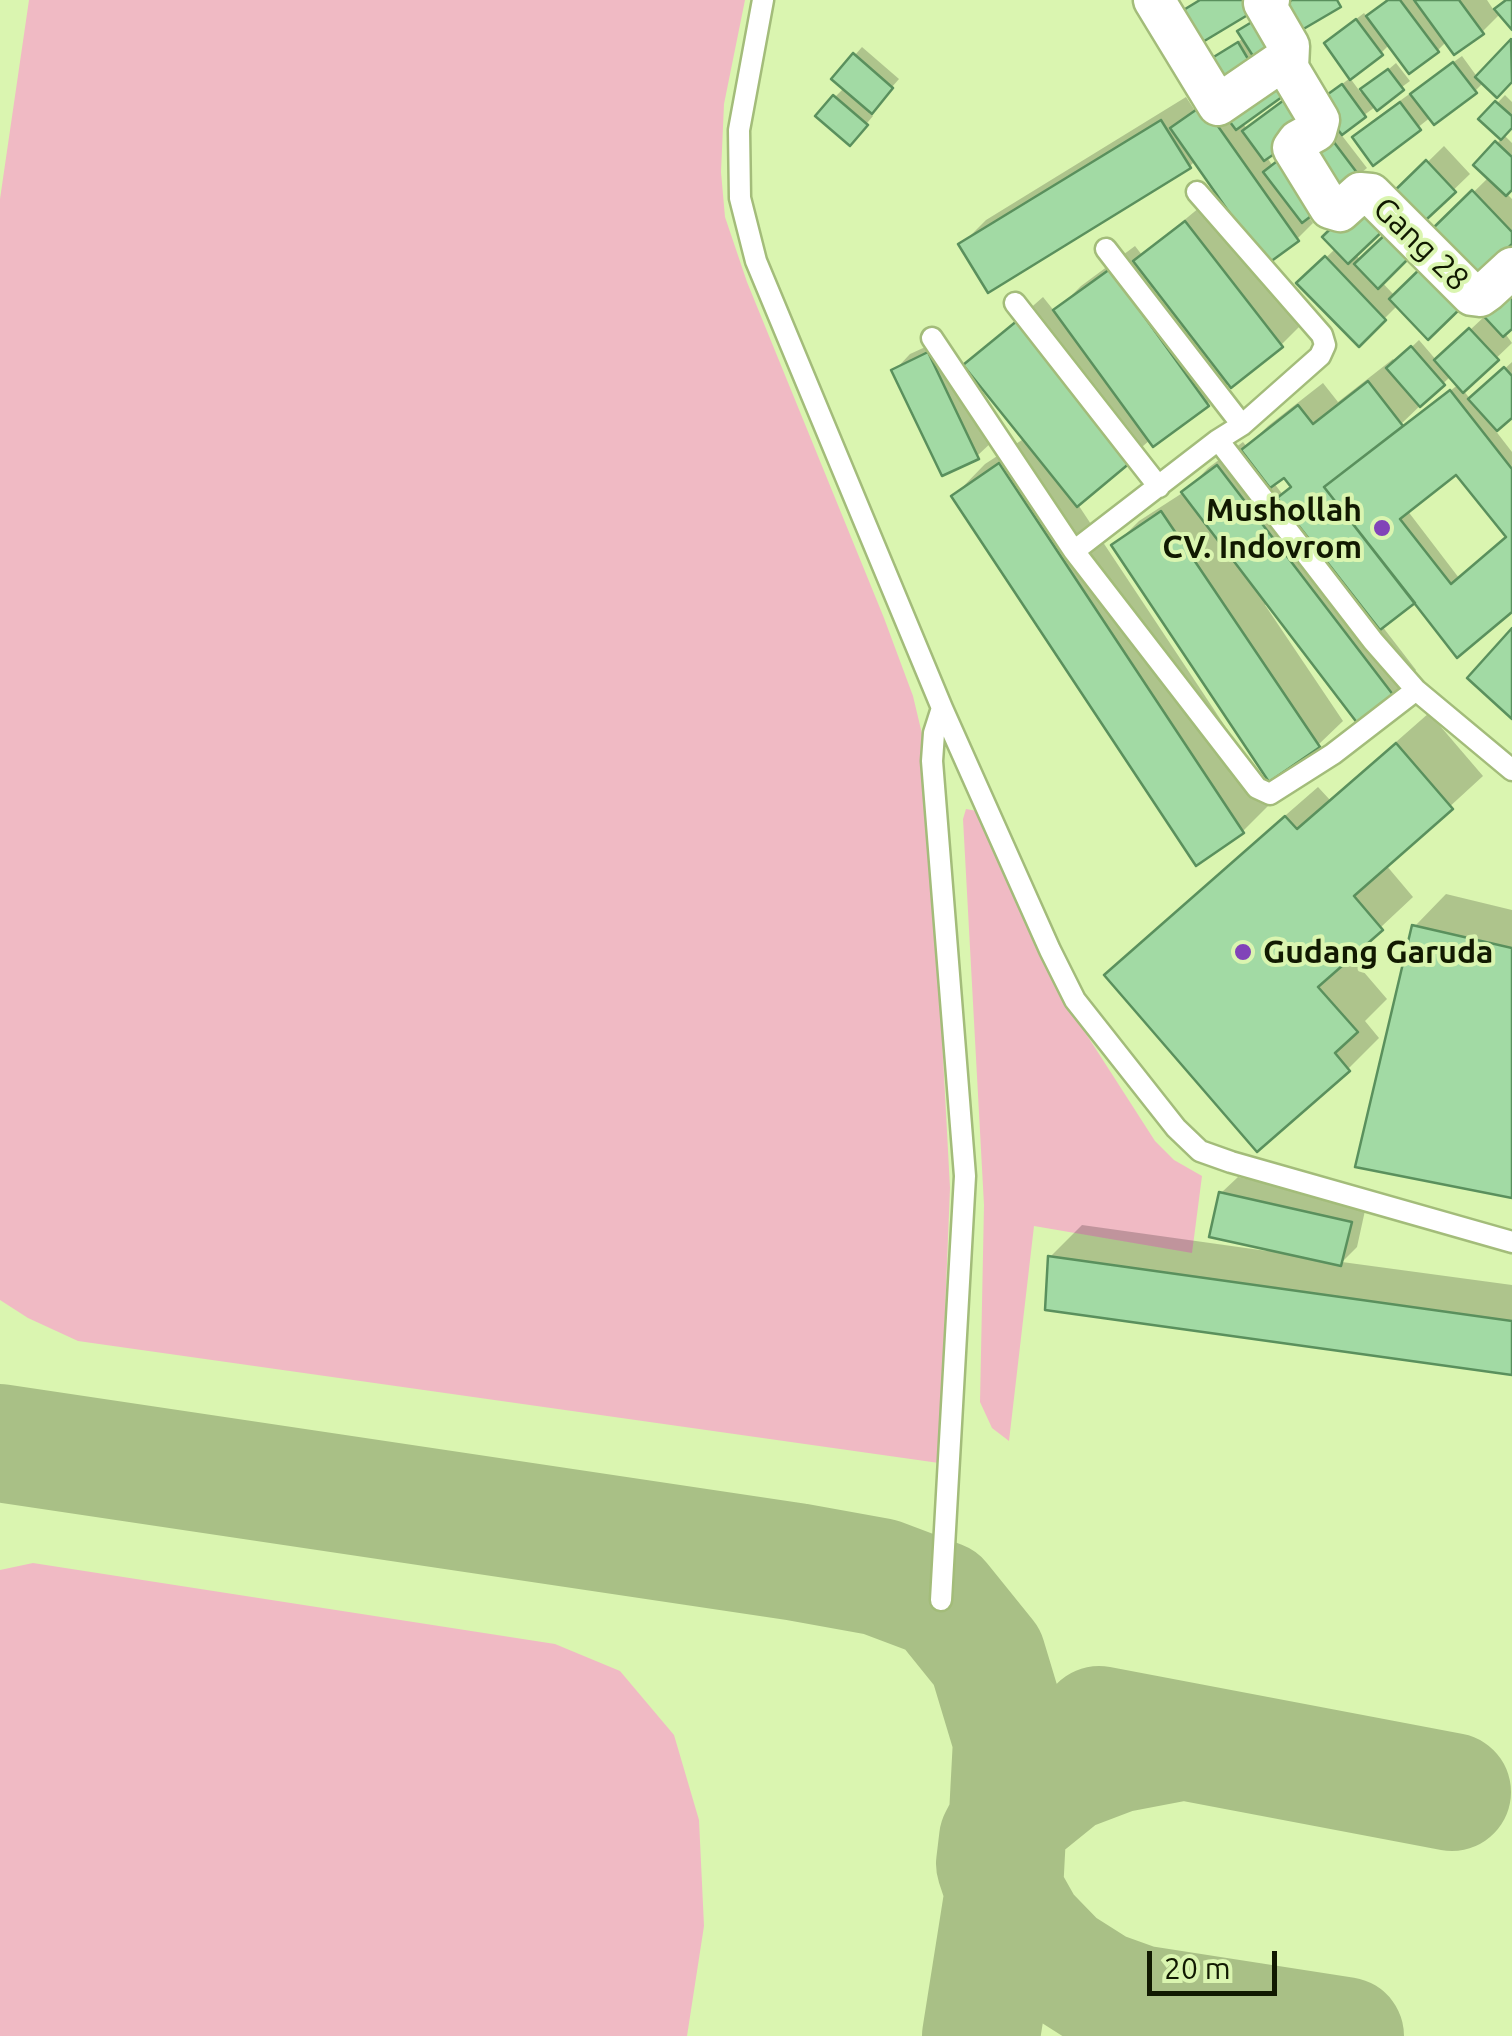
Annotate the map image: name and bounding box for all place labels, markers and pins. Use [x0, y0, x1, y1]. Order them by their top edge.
place label: Mushollah CV. Indovrom [1162, 491, 1362, 566]
marker: Mushollah CV. Indovrom [1371, 517, 1393, 539]
place label: Gudang Garuda [1263, 933, 1493, 971]
marker: Gudang Garuda [1232, 941, 1254, 963]

